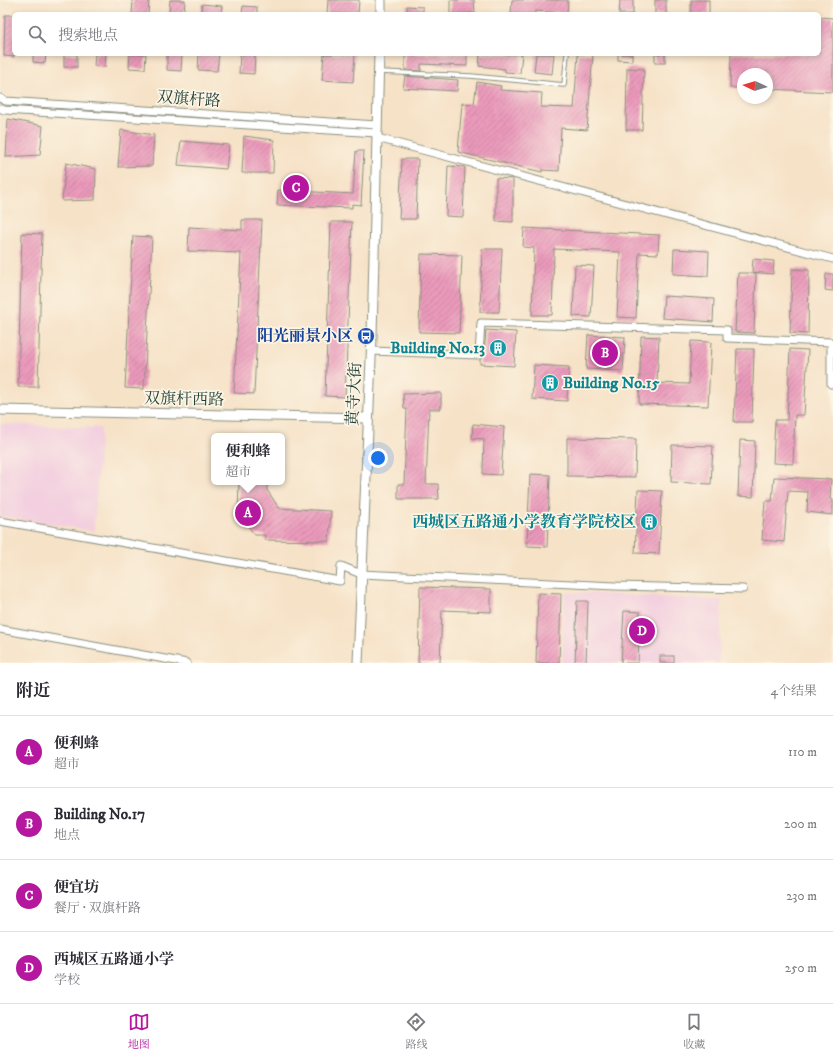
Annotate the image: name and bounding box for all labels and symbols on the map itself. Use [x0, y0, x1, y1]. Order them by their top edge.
north arrow [737, 68, 773, 104]
street label: 双旗杆路 [156, 87, 222, 111]
pin: C [283, 173, 309, 203]
place label: 阳光丽景小区 [257, 326, 353, 346]
bus stop icon: 阳光丽景小区 [356, 326, 376, 346]
place label: Building No.13 [390, 338, 485, 358]
building icon: Building No.13 [488, 338, 508, 358]
pin: B [592, 338, 618, 368]
street label: 黄寺大街 [342, 362, 366, 426]
building icon: Building No.15 [540, 373, 560, 393]
place label: Building No.15 [563, 373, 660, 393]
street label: 双旗杆西路 [144, 388, 224, 410]
your location [368, 448, 388, 468]
pin: A [235, 498, 261, 528]
place label: 西城区五路通小学教育学院校区 [412, 512, 636, 532]
building icon: 西城区五路通小学教育学院校区 [639, 512, 659, 532]
pin: D [629, 616, 655, 646]

